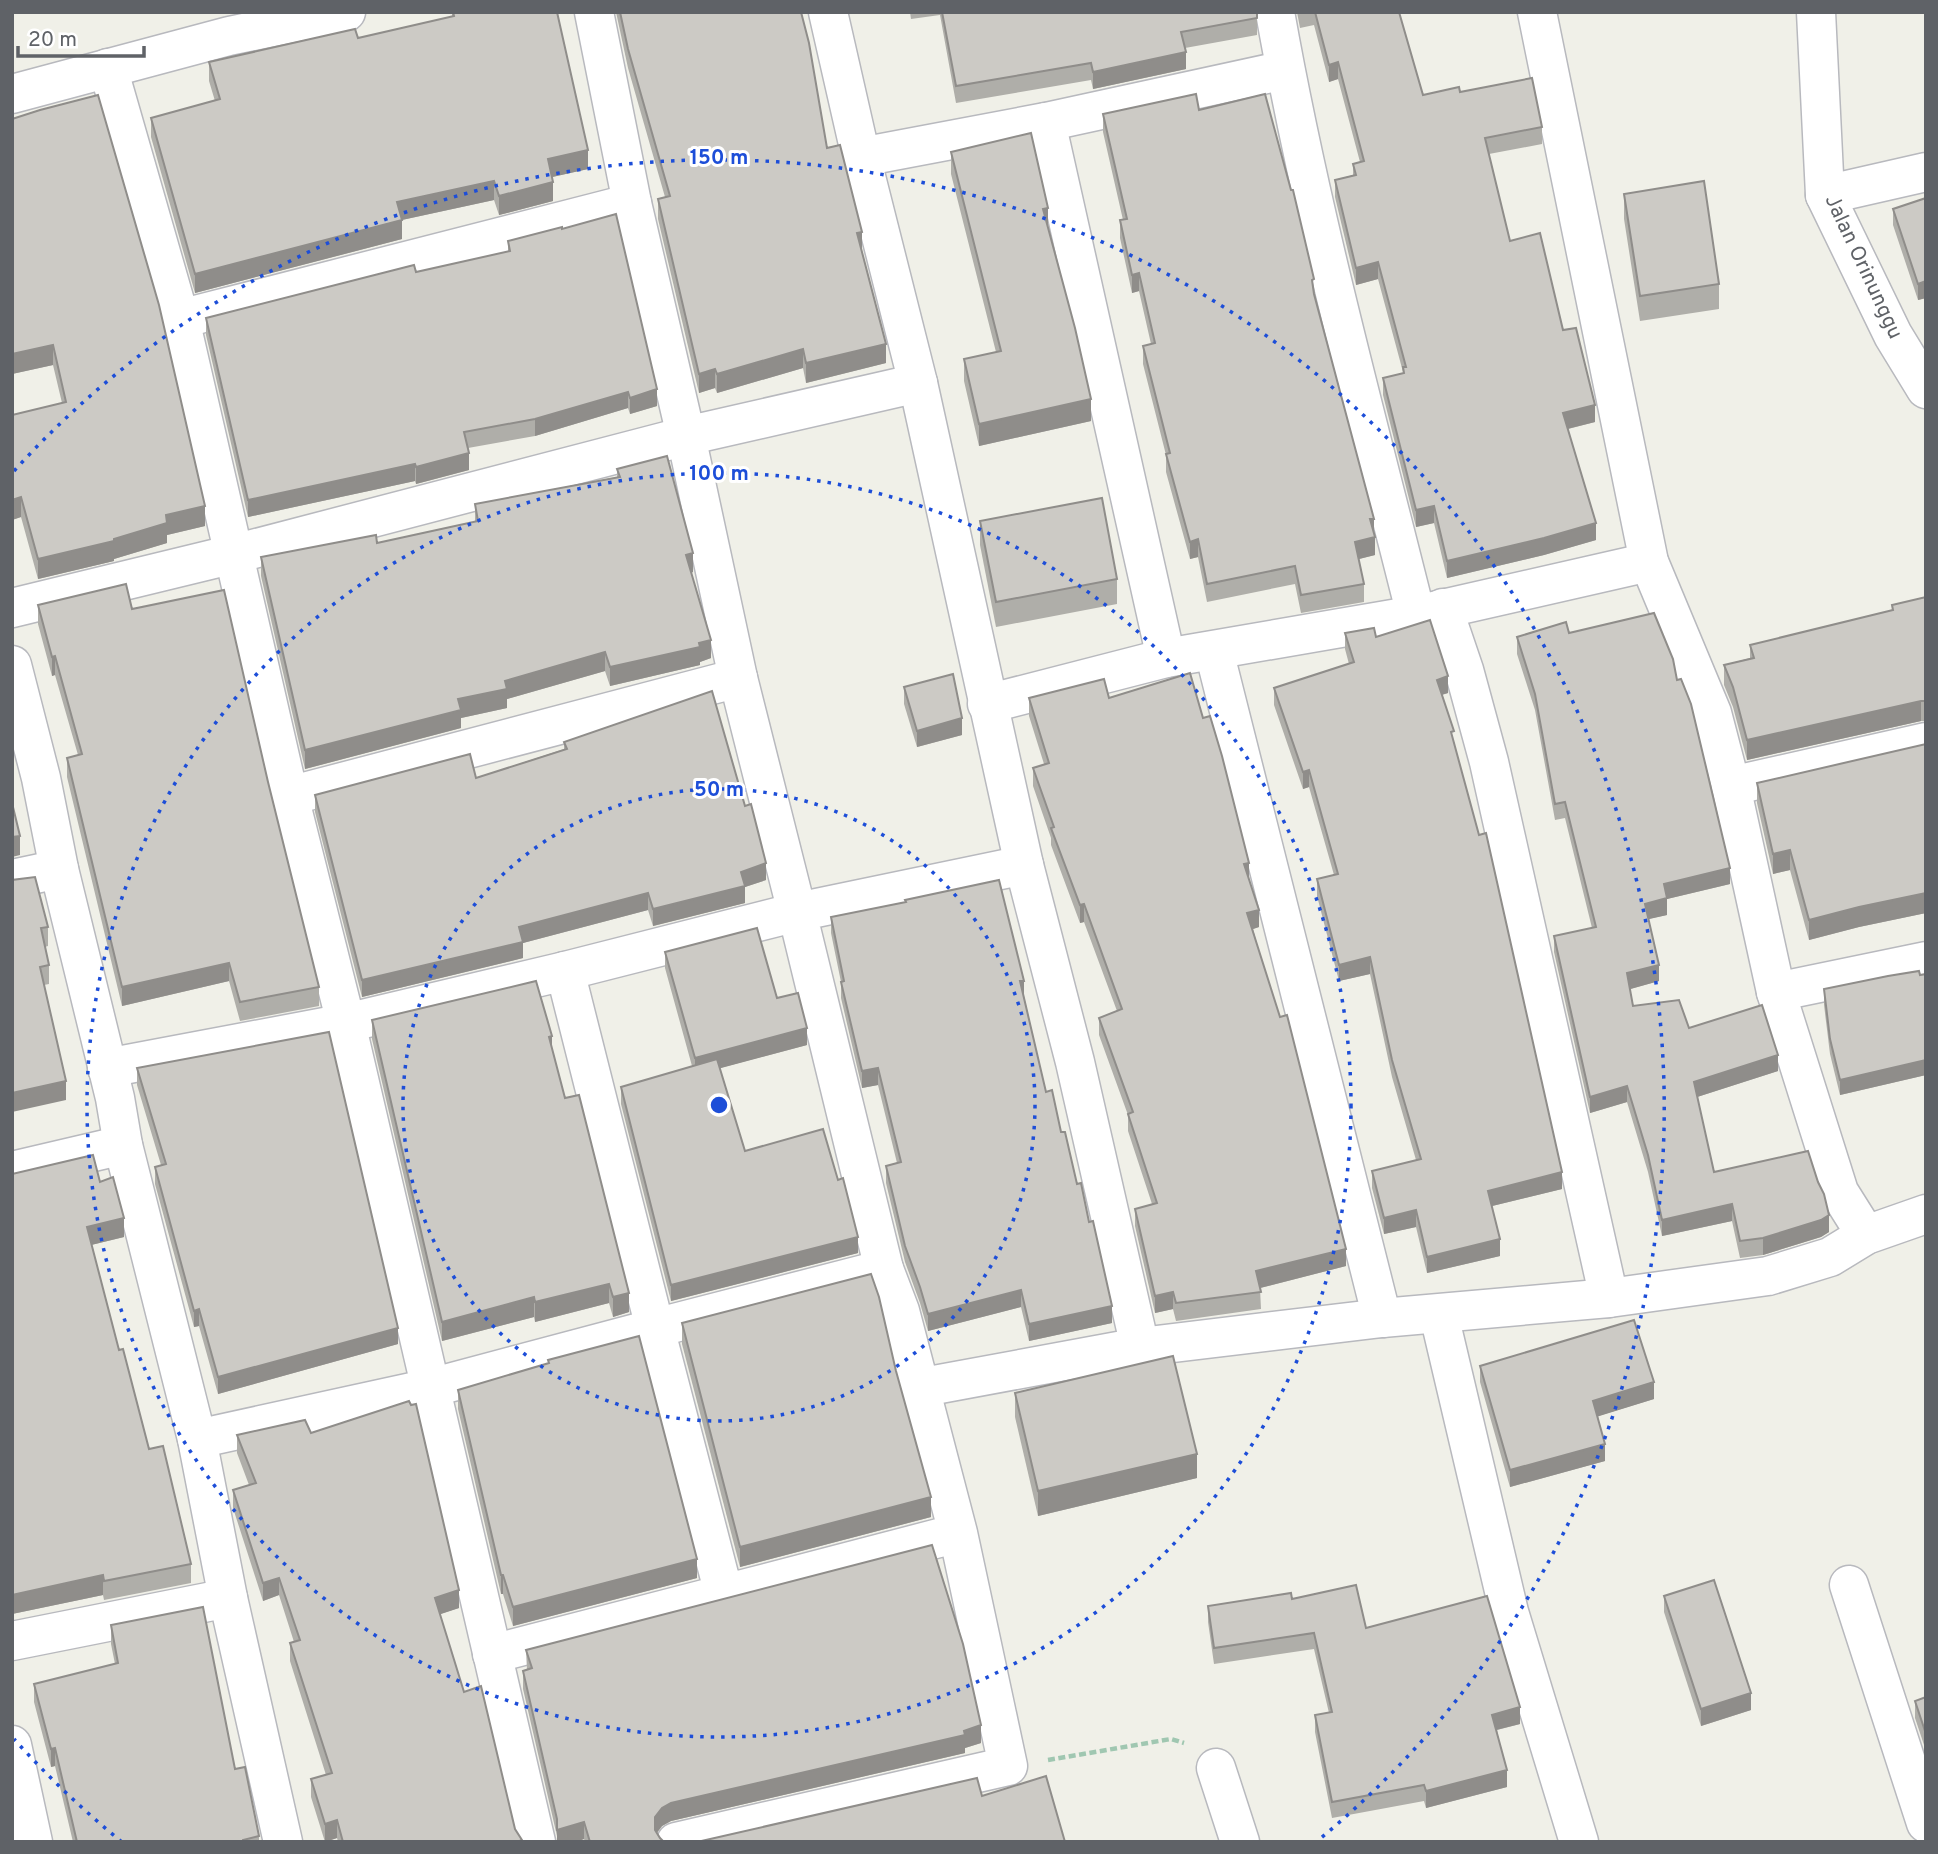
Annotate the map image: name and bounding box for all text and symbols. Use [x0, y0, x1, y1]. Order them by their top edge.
scale bar [18, 14, 144, 58]
text: 20 m [28, 27, 77, 54]
text: 150 m [690, 145, 748, 172]
street label: Jalan Orinunggu [1818, 191, 1908, 343]
text: 100 m [689, 461, 749, 488]
text: 50 m [694, 777, 744, 804]
centre of rings [707, 1093, 731, 1117]

